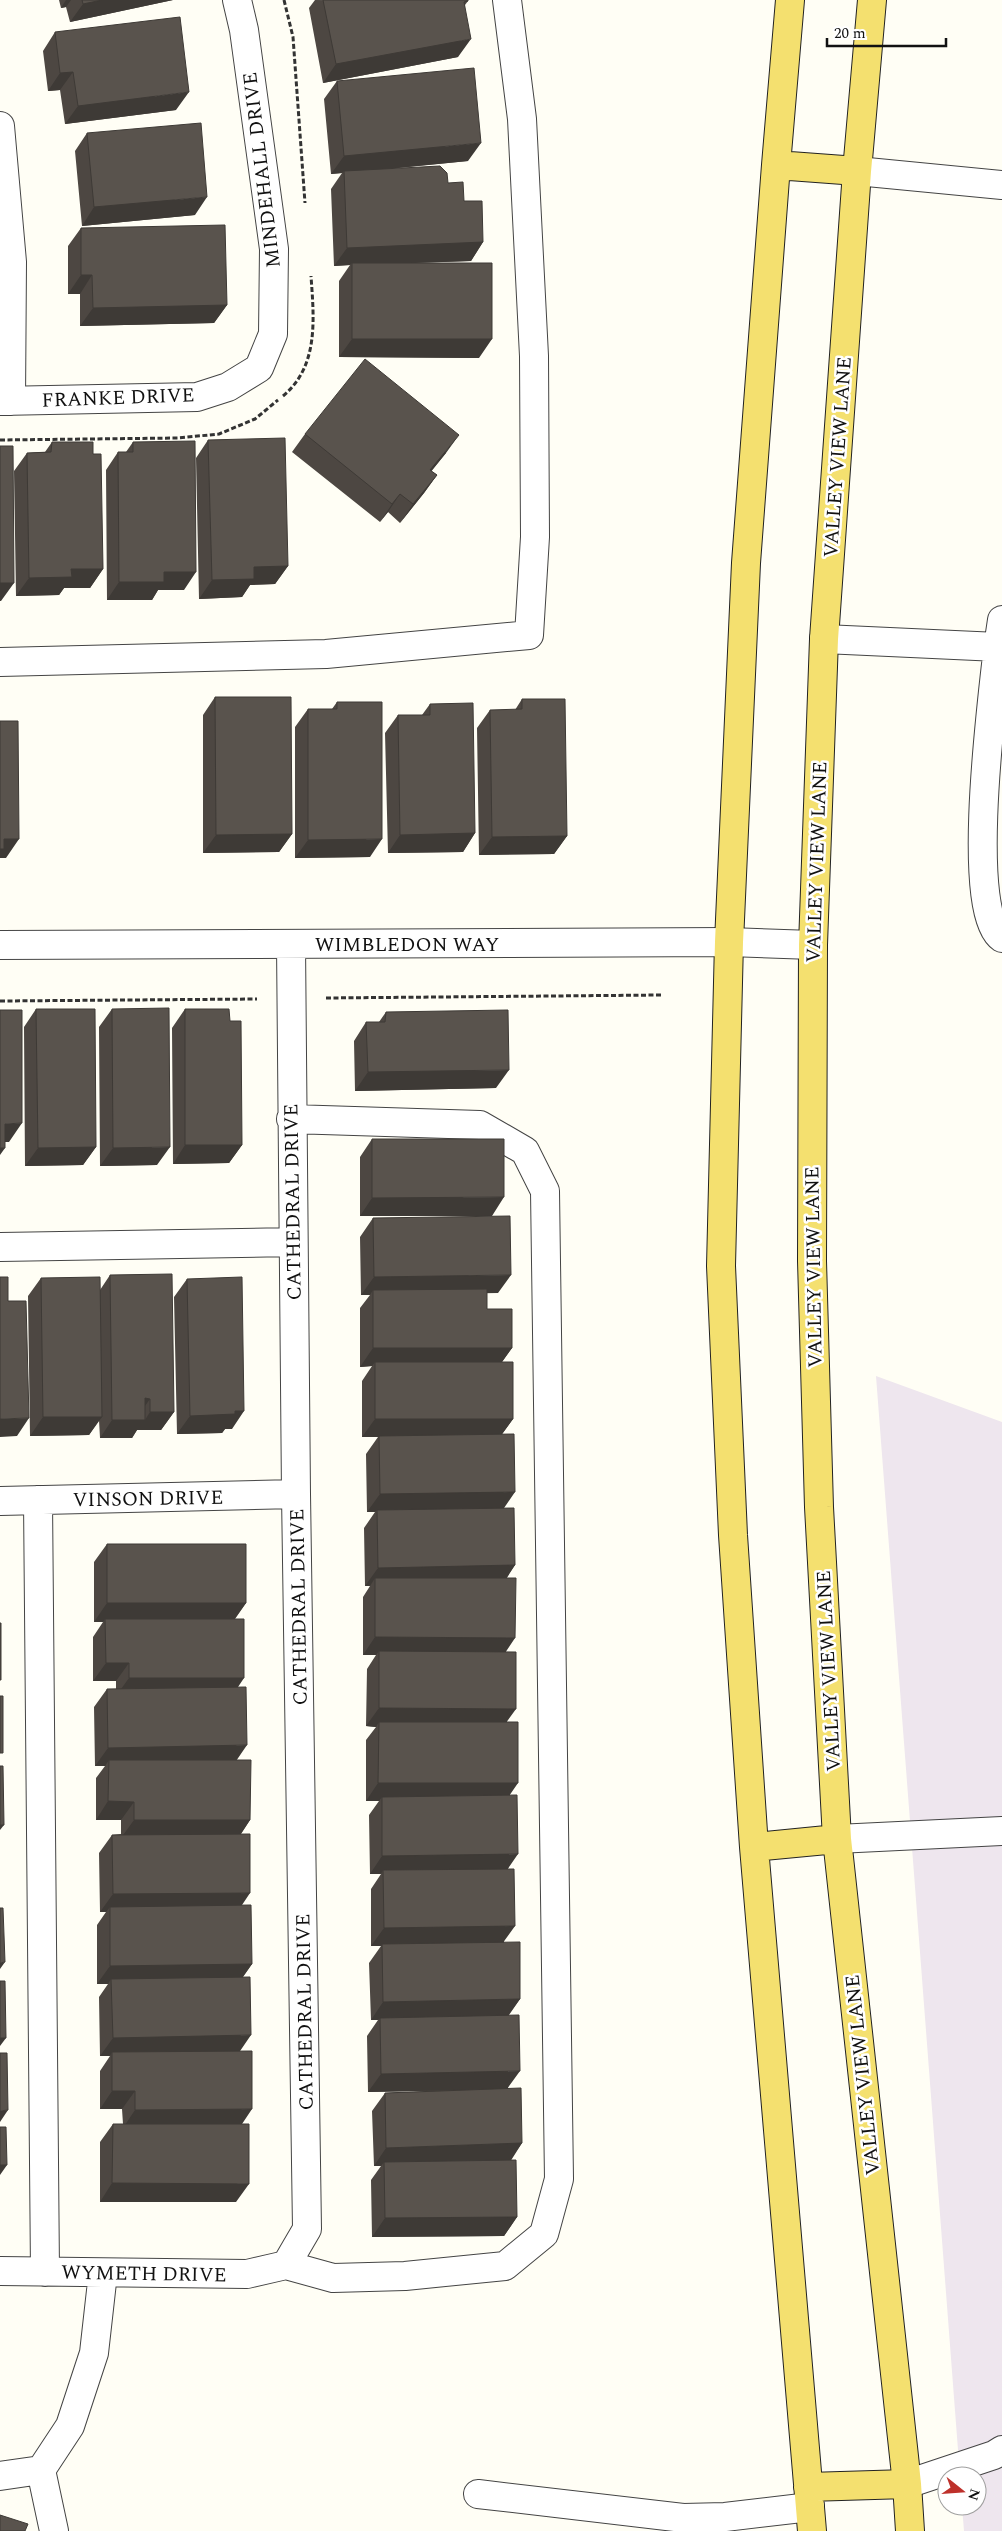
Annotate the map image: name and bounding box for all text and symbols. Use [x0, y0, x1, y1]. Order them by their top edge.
scale bar [827, 15, 946, 47]
text: 20 m [834, 22, 866, 45]
street label: MINDEHALL DRIVE [235, 70, 289, 269]
street label: VALLEY VIEW LANE [816, 355, 860, 559]
street label: FRANKE DRIVE [41, 380, 195, 416]
street label: VALLEY VIEW LANE [798, 761, 836, 963]
street label: WIMBLEDON WAY [315, 930, 499, 960]
street label: CATHEDRAL DRIVE [276, 1103, 310, 1301]
street label: VALLEY VIEW LANE [797, 1166, 831, 1368]
street label: VINSON DRIVE [72, 1483, 224, 1515]
street label: CATHEDRAL DRIVE [282, 1508, 316, 1706]
street label: VALLEY VIEW LANE [809, 1569, 849, 1772]
street label: CATHEDRAL DRIVE [288, 1913, 322, 2111]
street label: VALLEY VIEW LANE [838, 1973, 888, 2177]
street label: WYMETH DRIVE [61, 2258, 227, 2290]
north arrow [937, 2466, 987, 2516]
text: N [962, 2486, 986, 2503]

